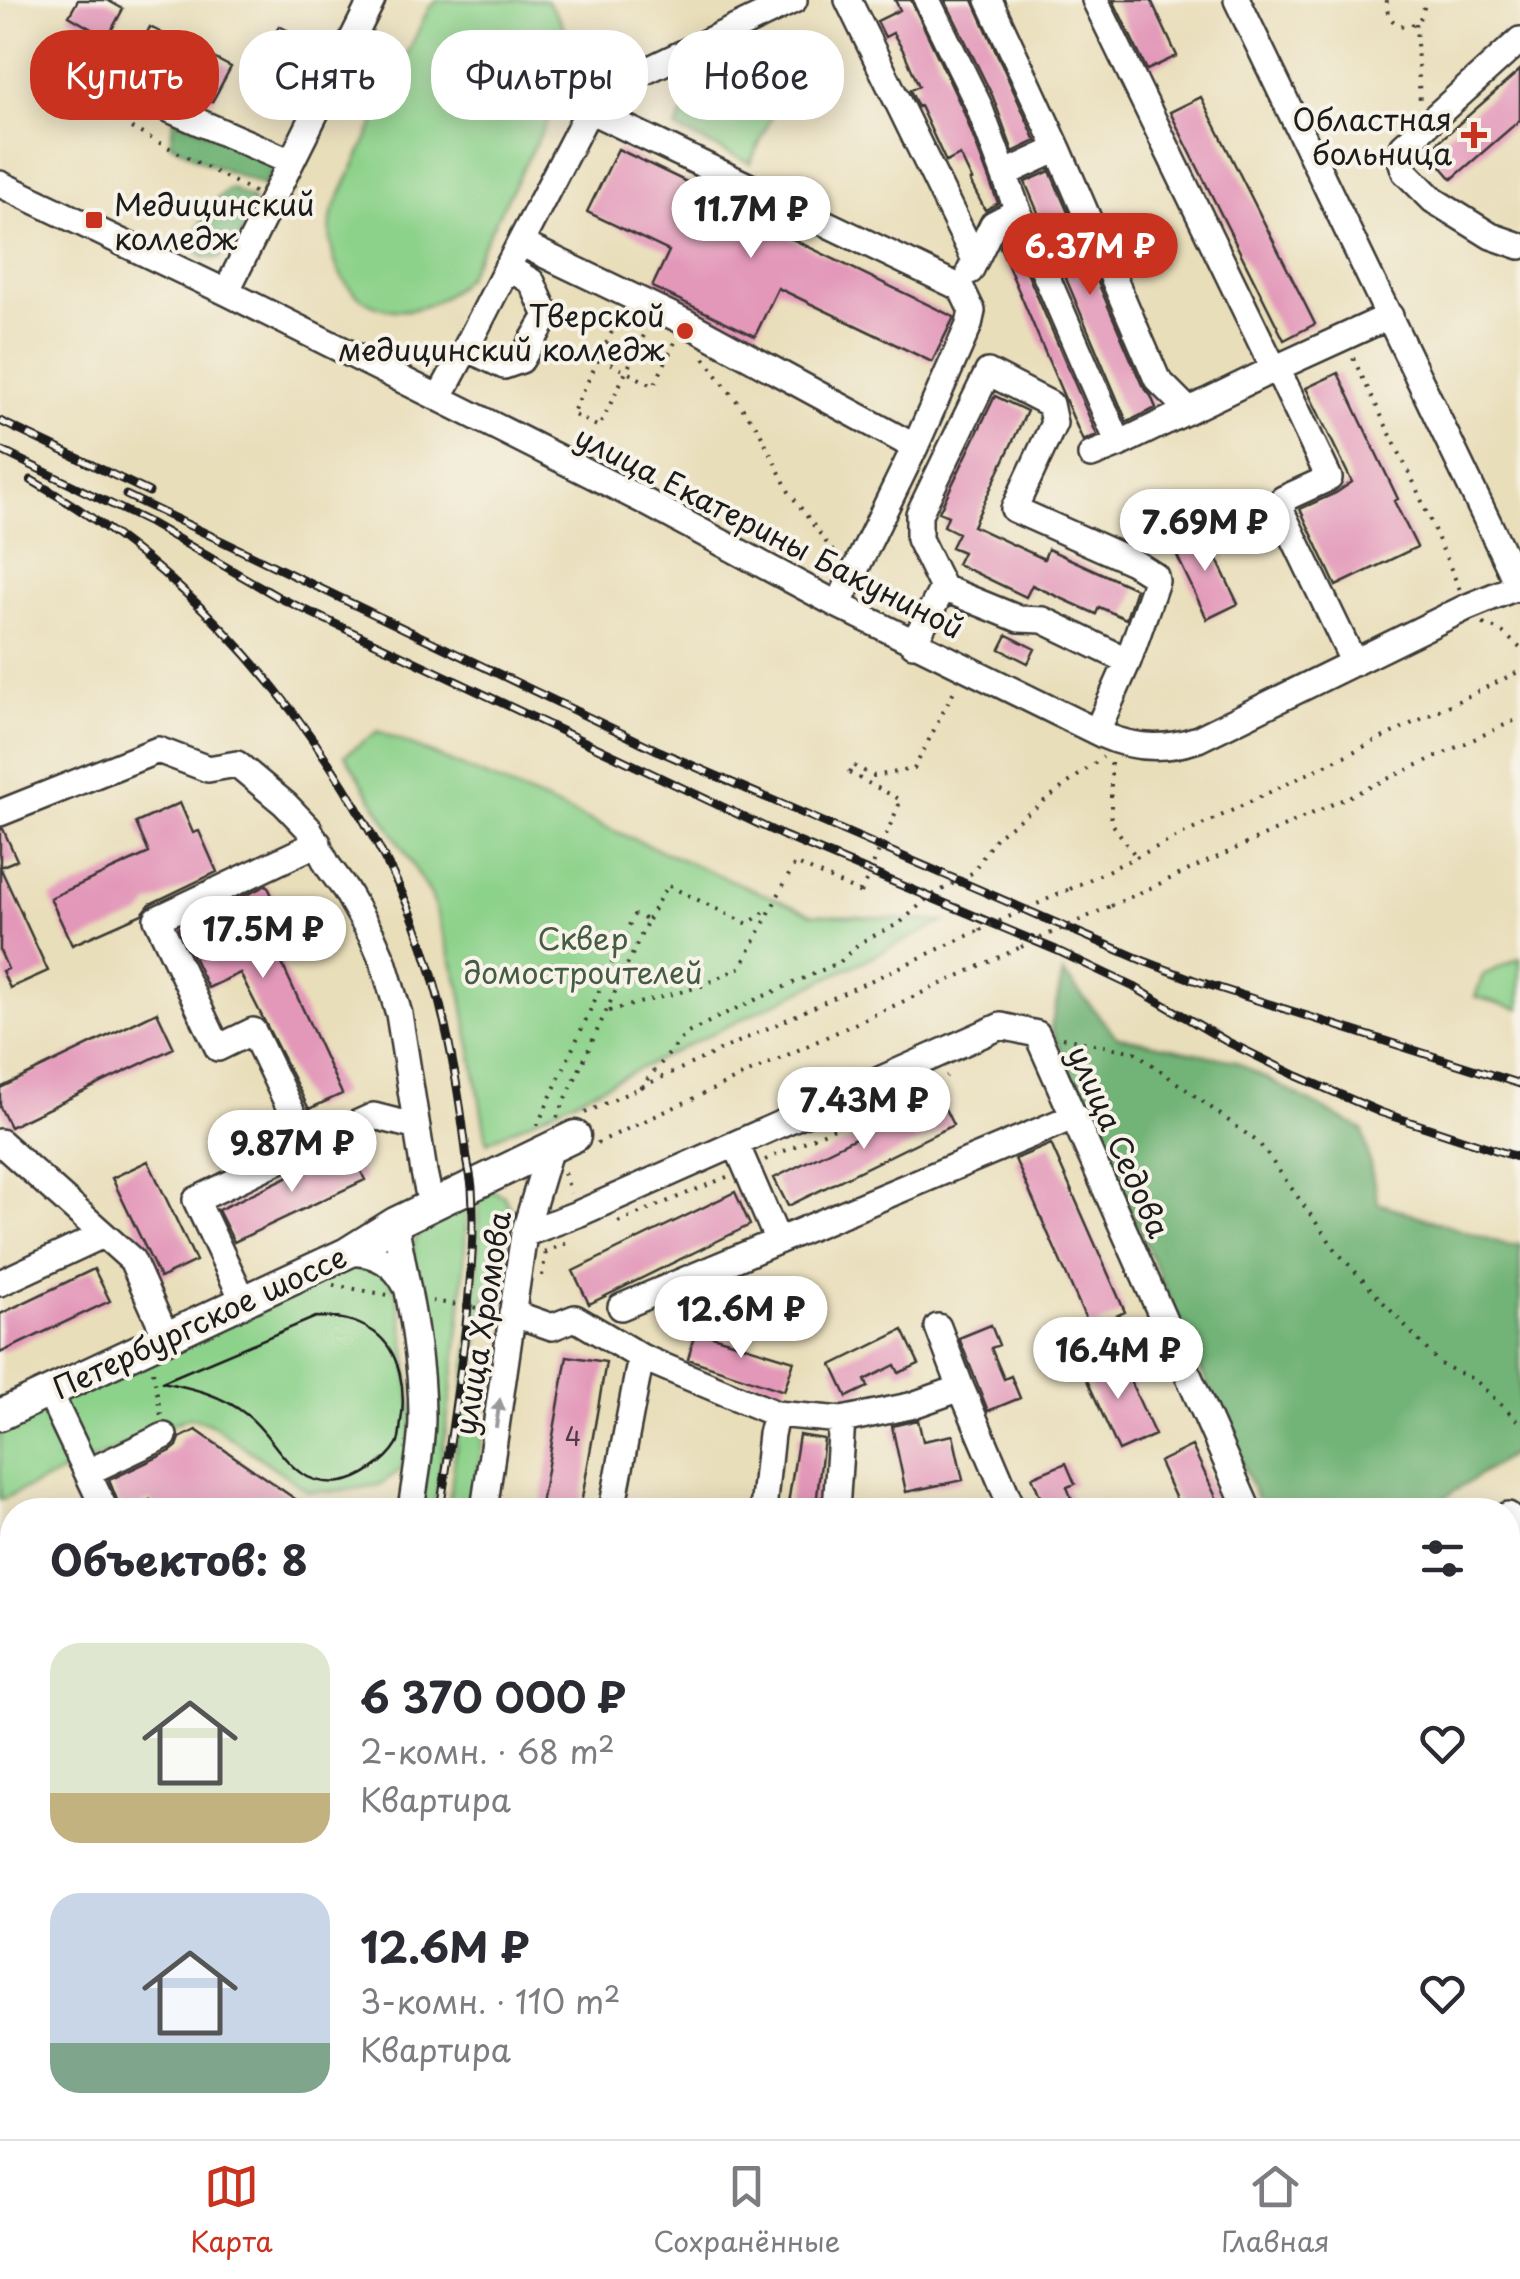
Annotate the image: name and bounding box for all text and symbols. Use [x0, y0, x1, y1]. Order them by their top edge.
chip: Купить [30, 30, 219, 120]
chip: Снять [239, 30, 411, 120]
chip: Фильтры [431, 30, 648, 120]
chip: Новое [668, 30, 844, 120]
place label: Областная больница [1292, 96, 1452, 175]
marker: Областная больница [1461, 122, 1487, 148]
pin: 11.7M ₽ [659, 176, 843, 261]
place label: Медицинский колледж [114, 181, 314, 260]
text: 11.7M ₽ [694, 184, 808, 232]
marker: Медицинский колледж [83, 209, 105, 231]
pin: 6.37M ₽ [998, 213, 1182, 298]
text: 6.37M ₽ [1025, 221, 1155, 269]
place label: Тверской медицинский колледж [338, 292, 665, 371]
marker: Тверской медицинский колледж [674, 320, 696, 342]
street label: улица Екатерины Бакуниной [568, 413, 972, 649]
pin: 7.69M ₽ [1113, 489, 1297, 574]
text: 7.69M ₽ [1142, 497, 1268, 545]
pin: 17.5M ₽ [171, 896, 355, 981]
text: 17.5M ₽ [202, 904, 324, 952]
park label: Сквер домостроителей [463, 915, 703, 994]
street label: улица Седова [1058, 1038, 1183, 1245]
pin: 7.43M ₽ [772, 1067, 956, 1152]
text: 7.43M ₽ [799, 1075, 929, 1123]
pin: 9.87M ₽ [200, 1110, 384, 1195]
text: 9.87M ₽ [230, 1118, 354, 1166]
street label: улица Хромова [441, 1207, 521, 1438]
street label: Петербургское шоссе [44, 1233, 354, 1409]
pin: 12.6M ₽ [649, 1276, 833, 1361]
text: 12.6M ₽ [676, 1284, 806, 1332]
pin: 16.4M ₽ [1026, 1317, 1210, 1402]
text: 16.4M ₽ [1055, 1325, 1181, 1373]
one-way arrow [490, 1397, 506, 1429]
house number: 4 [565, 1417, 581, 1455]
text: Объектов: 8 [50, 1527, 308, 1590]
icon: filters [1415, 1531, 1470, 1586]
text: 6 370 000 ₽ [360, 1664, 626, 1727]
icon: home [130, 1683, 250, 1803]
icon: heart [1415, 1716, 1470, 1771]
text: 2-комн. · 68 m² [360, 1727, 615, 1775]
text: Квартира [360, 1775, 511, 1823]
text: 12.6M ₽ [360, 1914, 529, 1977]
icon: home [130, 1933, 250, 2053]
icon: heart [1415, 1966, 1470, 2021]
text: 3-комн. · 110 m² [360, 1977, 620, 2025]
text: Квартира [360, 2025, 511, 2073]
tab: Карта [190, 2159, 273, 2262]
tab: Сохранённые [653, 2159, 840, 2262]
tab: Главная [1221, 2159, 1330, 2262]

